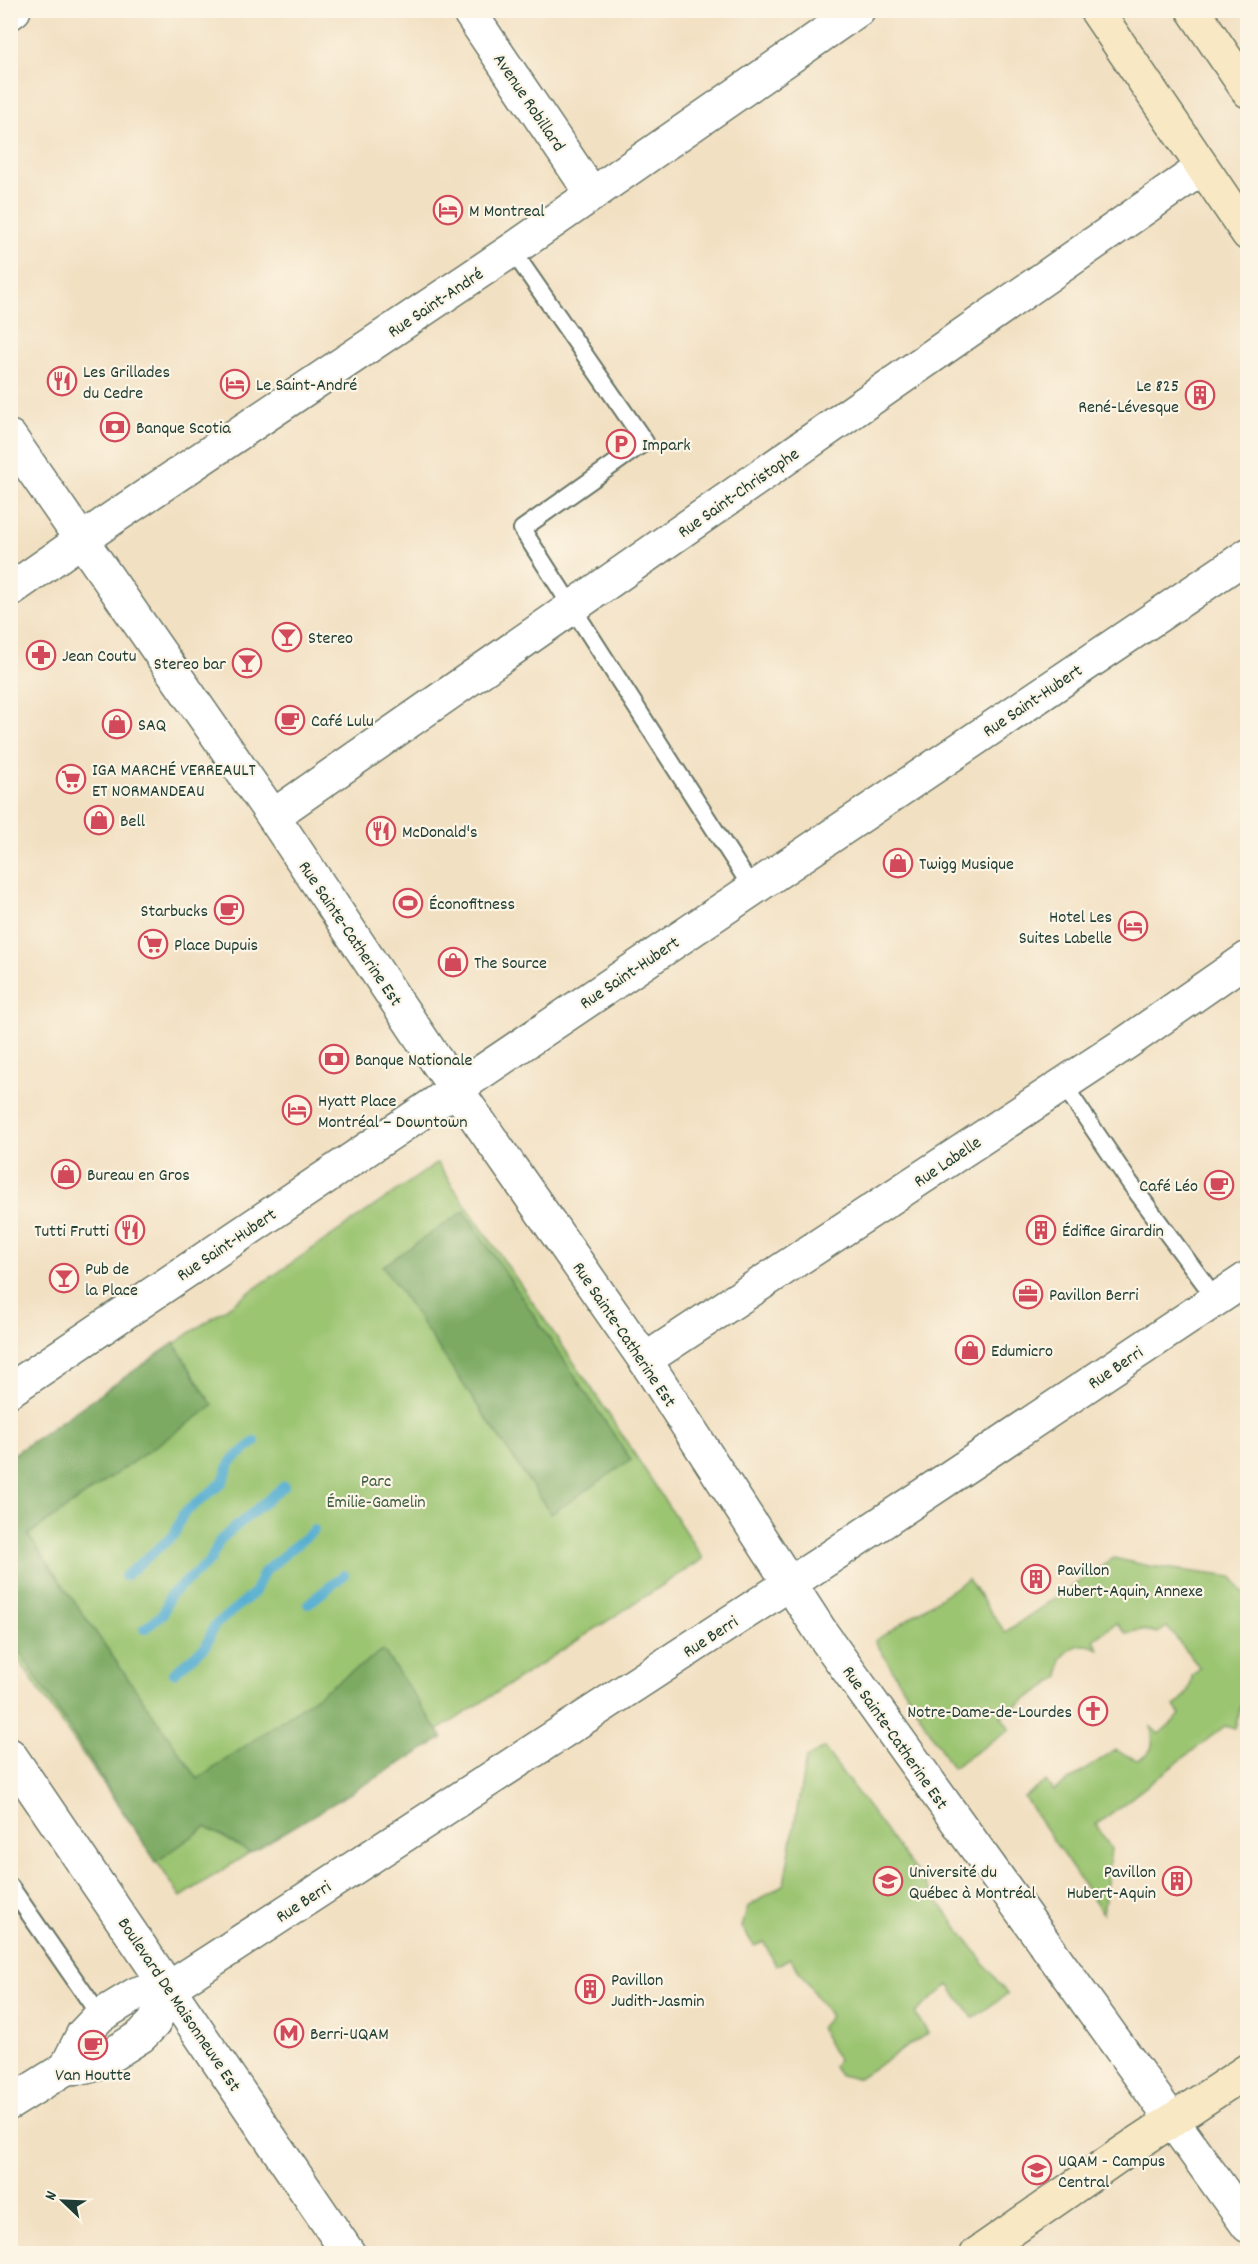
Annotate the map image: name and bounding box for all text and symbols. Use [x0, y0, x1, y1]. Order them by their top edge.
street label: Avenue Robillard [486, 49, 570, 157]
hotel icon: M Montreal [432, 194, 464, 226]
place label: M Montreal [469, 200, 545, 225]
street label: Rue Saint-André [384, 263, 489, 345]
place label: Les Grillades du Cedre [83, 361, 170, 407]
restaurant icon: Les Grillades du Cedre [46, 365, 78, 397]
hotel icon: Le Saint-André [219, 368, 251, 400]
place label: Le Saint-André [256, 374, 357, 399]
place label: Le 825 René-Lévesque [1078, 375, 1179, 421]
building icon: Le 825 René-Lévesque [1184, 379, 1216, 411]
bank icon: Banque Scotia [99, 411, 131, 443]
place label: Banque Scotia [136, 417, 231, 442]
parking icon: Impark [605, 428, 637, 460]
place label: Impark [642, 434, 691, 459]
street label: Rue Saint-Christophe [674, 443, 805, 545]
bar icon: Stereo [271, 621, 303, 653]
place label: Stereo [308, 627, 353, 652]
pharmacy icon: Jean Coutu [25, 639, 57, 671]
place label: Jean Coutu [62, 645, 136, 670]
bar icon: Stereo bar [231, 647, 263, 679]
place label: Stereo bar [154, 653, 226, 678]
street label: Rue Saint-Hubert [979, 659, 1088, 745]
cafe icon: Café Lulu [274, 704, 306, 736]
shop icon: SAQ [101, 708, 133, 740]
place label: Café Lulu [311, 710, 374, 735]
place label: SAQ [138, 714, 166, 739]
place label: IGA MARCHÉ VERREAULT ET NORMANDEAU [92, 759, 256, 805]
supermarket icon: IGA MARCHÉ VERREAULT ET NORMANDEAU [55, 763, 87, 795]
shop icon: Bell [83, 804, 115, 836]
place label: Bell [120, 810, 146, 835]
restaurant icon: McDonald's [365, 815, 397, 847]
place label: McDonald's [402, 821, 478, 846]
shop icon: Twigg Musique [882, 847, 914, 879]
place label: Twigg Musique [919, 853, 1014, 878]
street label: Rue Sainte-Catherine Est [291, 857, 407, 1012]
sports icon: Éconofitness [392, 887, 424, 919]
place label: Éconofitness [429, 893, 515, 918]
cafe icon: Starbucks [213, 894, 245, 926]
place label: Starbucks [141, 900, 208, 925]
place label: Hotel Les Suites Labelle [1019, 906, 1112, 952]
hotel icon: Hotel Les Suites Labelle [1117, 910, 1149, 942]
supermarket icon: Place Dupuis [137, 928, 169, 960]
street label: Rue Saint-Hubert [576, 931, 685, 1017]
place label: Place Dupuis [174, 934, 258, 959]
shop icon: The Source [437, 946, 469, 978]
place label: The Source [474, 952, 547, 977]
bank icon: Banque Nationale [318, 1043, 350, 1075]
place label: Banque Nationale [355, 1049, 472, 1074]
place label: Hyatt Place Montréal – Downtown [318, 1090, 468, 1136]
hotel icon: Hyatt Place Montréal – Downtown [281, 1094, 313, 1126]
street label: Rue Labelle [910, 1131, 987, 1195]
shop icon: Bureau en Gros [50, 1158, 82, 1190]
place label: Bureau en Gros [87, 1164, 190, 1189]
cafe icon: Café Léo [1203, 1169, 1235, 1201]
place label: Café Léo [1139, 1175, 1198, 1200]
street label: Rue Saint-Hubert [173, 1203, 282, 1289]
restaurant icon: Tutti Frutti [114, 1214, 146, 1246]
building icon: Édifice Girardin [1025, 1214, 1057, 1246]
place label: Tutti Frutti [34, 1220, 109, 1245]
place label: Édifice Girardin [1062, 1220, 1164, 1245]
place label: Pub de la Place [85, 1258, 138, 1304]
street label: Rue Sainte-Catherine Est [565, 1258, 681, 1413]
bar icon: Pub de la Place [48, 1262, 80, 1294]
office icon: Pavillon Berri [1012, 1278, 1044, 1310]
place label: Pavillon Berri [1049, 1284, 1139, 1309]
shop icon: Edumicro [954, 1334, 986, 1366]
place label: Edumicro [991, 1340, 1053, 1365]
street label: Rue Berri [1084, 1341, 1149, 1397]
park label: Parc Émilie-Gamelin [326, 1470, 426, 1516]
place label: Pavillon Hubert-Aquin, Annexe [1057, 1559, 1203, 1605]
building icon: Pavillon Hubert-Aquin, Annexe [1020, 1563, 1052, 1595]
street label: Rue Berri [679, 1611, 744, 1665]
street label: Rue Sainte-Catherine Est [835, 1662, 953, 1816]
church icon: Notre-Dame-de-Lourdes [1077, 1695, 1109, 1727]
place label: Notre-Dame-de-Lourdes [907, 1701, 1072, 1726]
place label: Université du Québec à Montréal [909, 1861, 1037, 1907]
place label: Pavillon Hubert-Aquin [1067, 1861, 1156, 1907]
school or university icon: Université du Québec à Montréal [872, 1865, 904, 1897]
building icon: Pavillon Hubert-Aquin [1161, 1865, 1193, 1897]
street label: Rue Berri [272, 1876, 337, 1930]
street label: Boulevard De Maisonneuve Est [110, 1913, 246, 2098]
place label: Pavillon Judith-Jasmin [611, 1969, 705, 2015]
building icon: Pavillon Judith-Jasmin [574, 1973, 606, 2005]
metro station icon: Berri-UQAM [273, 2017, 305, 2049]
place label: Berri-UQAM [310, 2023, 389, 2048]
cafe icon: Van Houtte [77, 2029, 109, 2061]
place label: Van Houtte [55, 2064, 131, 2089]
place label: UQAM - Campus Central [1058, 2150, 1165, 2196]
school or university icon: UQAM - Campus Central [1021, 2154, 1053, 2186]
north arrow [33, 2171, 93, 2231]
text: N [39, 2188, 64, 2204]

